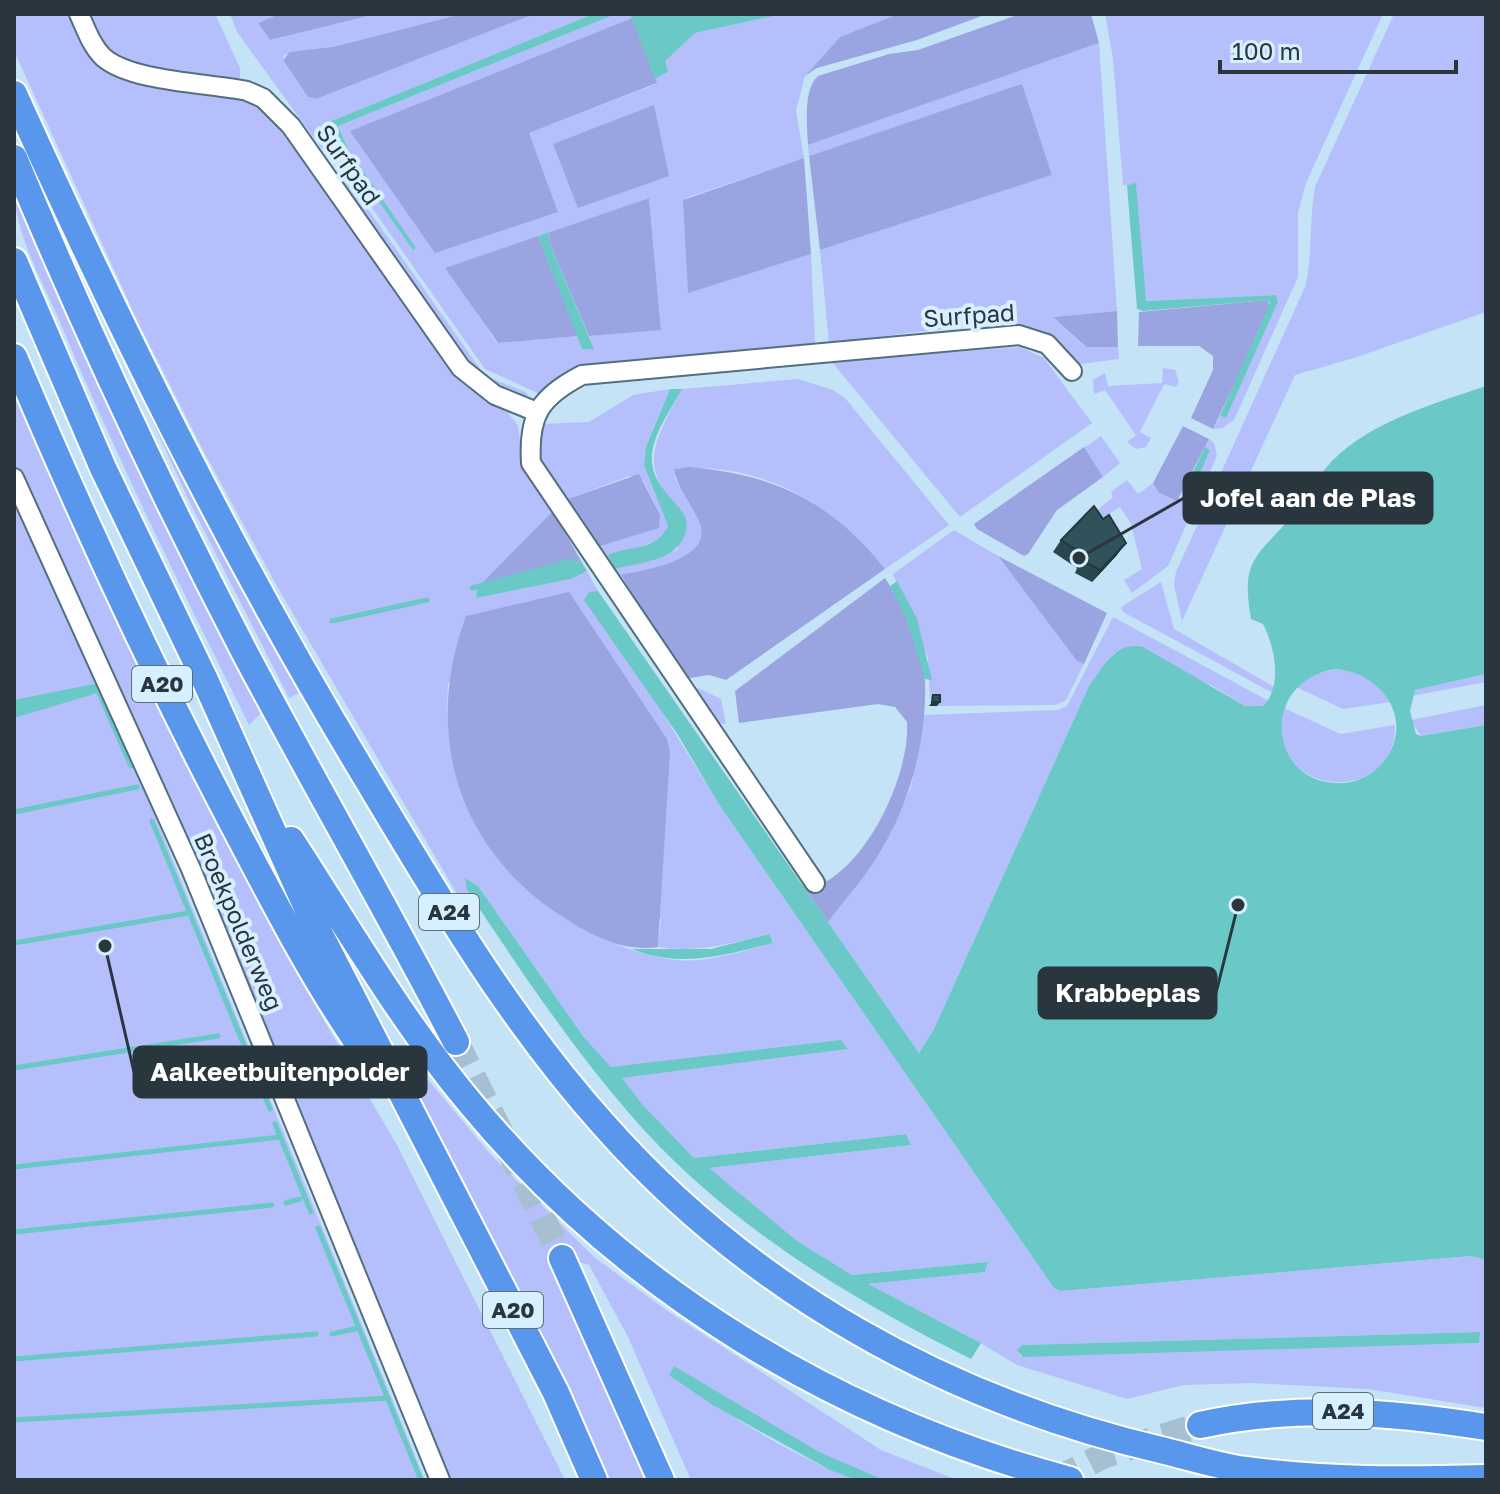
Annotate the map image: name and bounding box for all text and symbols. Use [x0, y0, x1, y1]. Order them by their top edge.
scale bar [1220, 24, 1456, 74]
text: 100 m [1232, 36, 1301, 65]
street label: Surfpad [311, 118, 387, 210]
street label: Surfpad [922, 297, 1016, 332]
callout: Jofel aan de Plas [1184, 473, 1432, 523]
text: Jofel aan de Plas [1200, 482, 1416, 513]
road number: A20 [132, 666, 192, 702]
street label: Broekpolderweg [189, 828, 290, 1015]
road number: A24 [419, 894, 479, 930]
callout: Krabbeplas [1039, 968, 1216, 1018]
text: Krabbeplas [1055, 977, 1201, 1008]
callout: Aalkeetbuitenpolder [134, 1047, 426, 1097]
text: Aalkeetbuitenpolder [150, 1056, 410, 1087]
road number: A20 [483, 1292, 543, 1328]
road number: A24 [1313, 1393, 1373, 1429]

